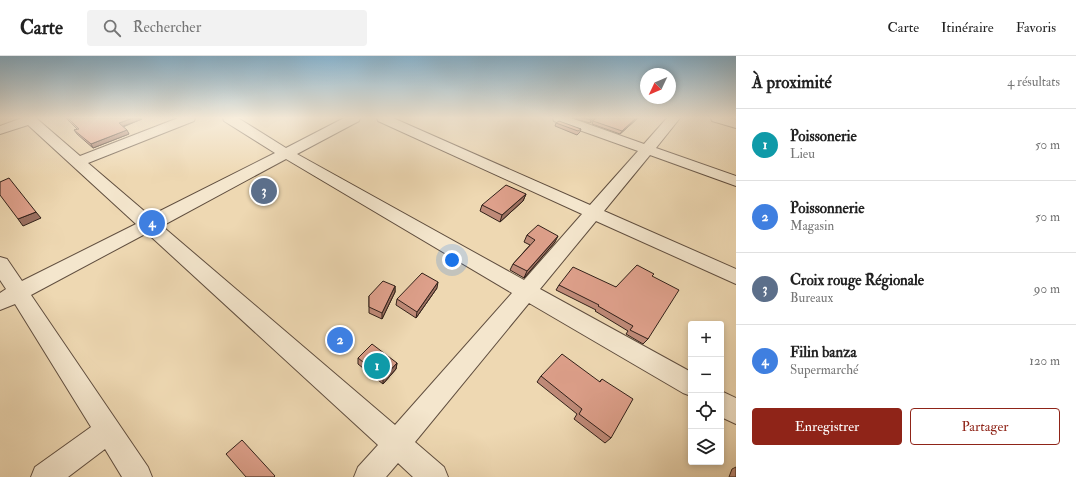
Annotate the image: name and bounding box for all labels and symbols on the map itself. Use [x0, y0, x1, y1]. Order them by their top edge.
north arrow [640, 68, 676, 104]
pin: 3 [251, 176, 277, 206]
pin: 4 [139, 208, 165, 238]
your location [442, 250, 462, 270]
pin: 2 [327, 325, 353, 355]
pin: 1 [364, 351, 390, 381]

